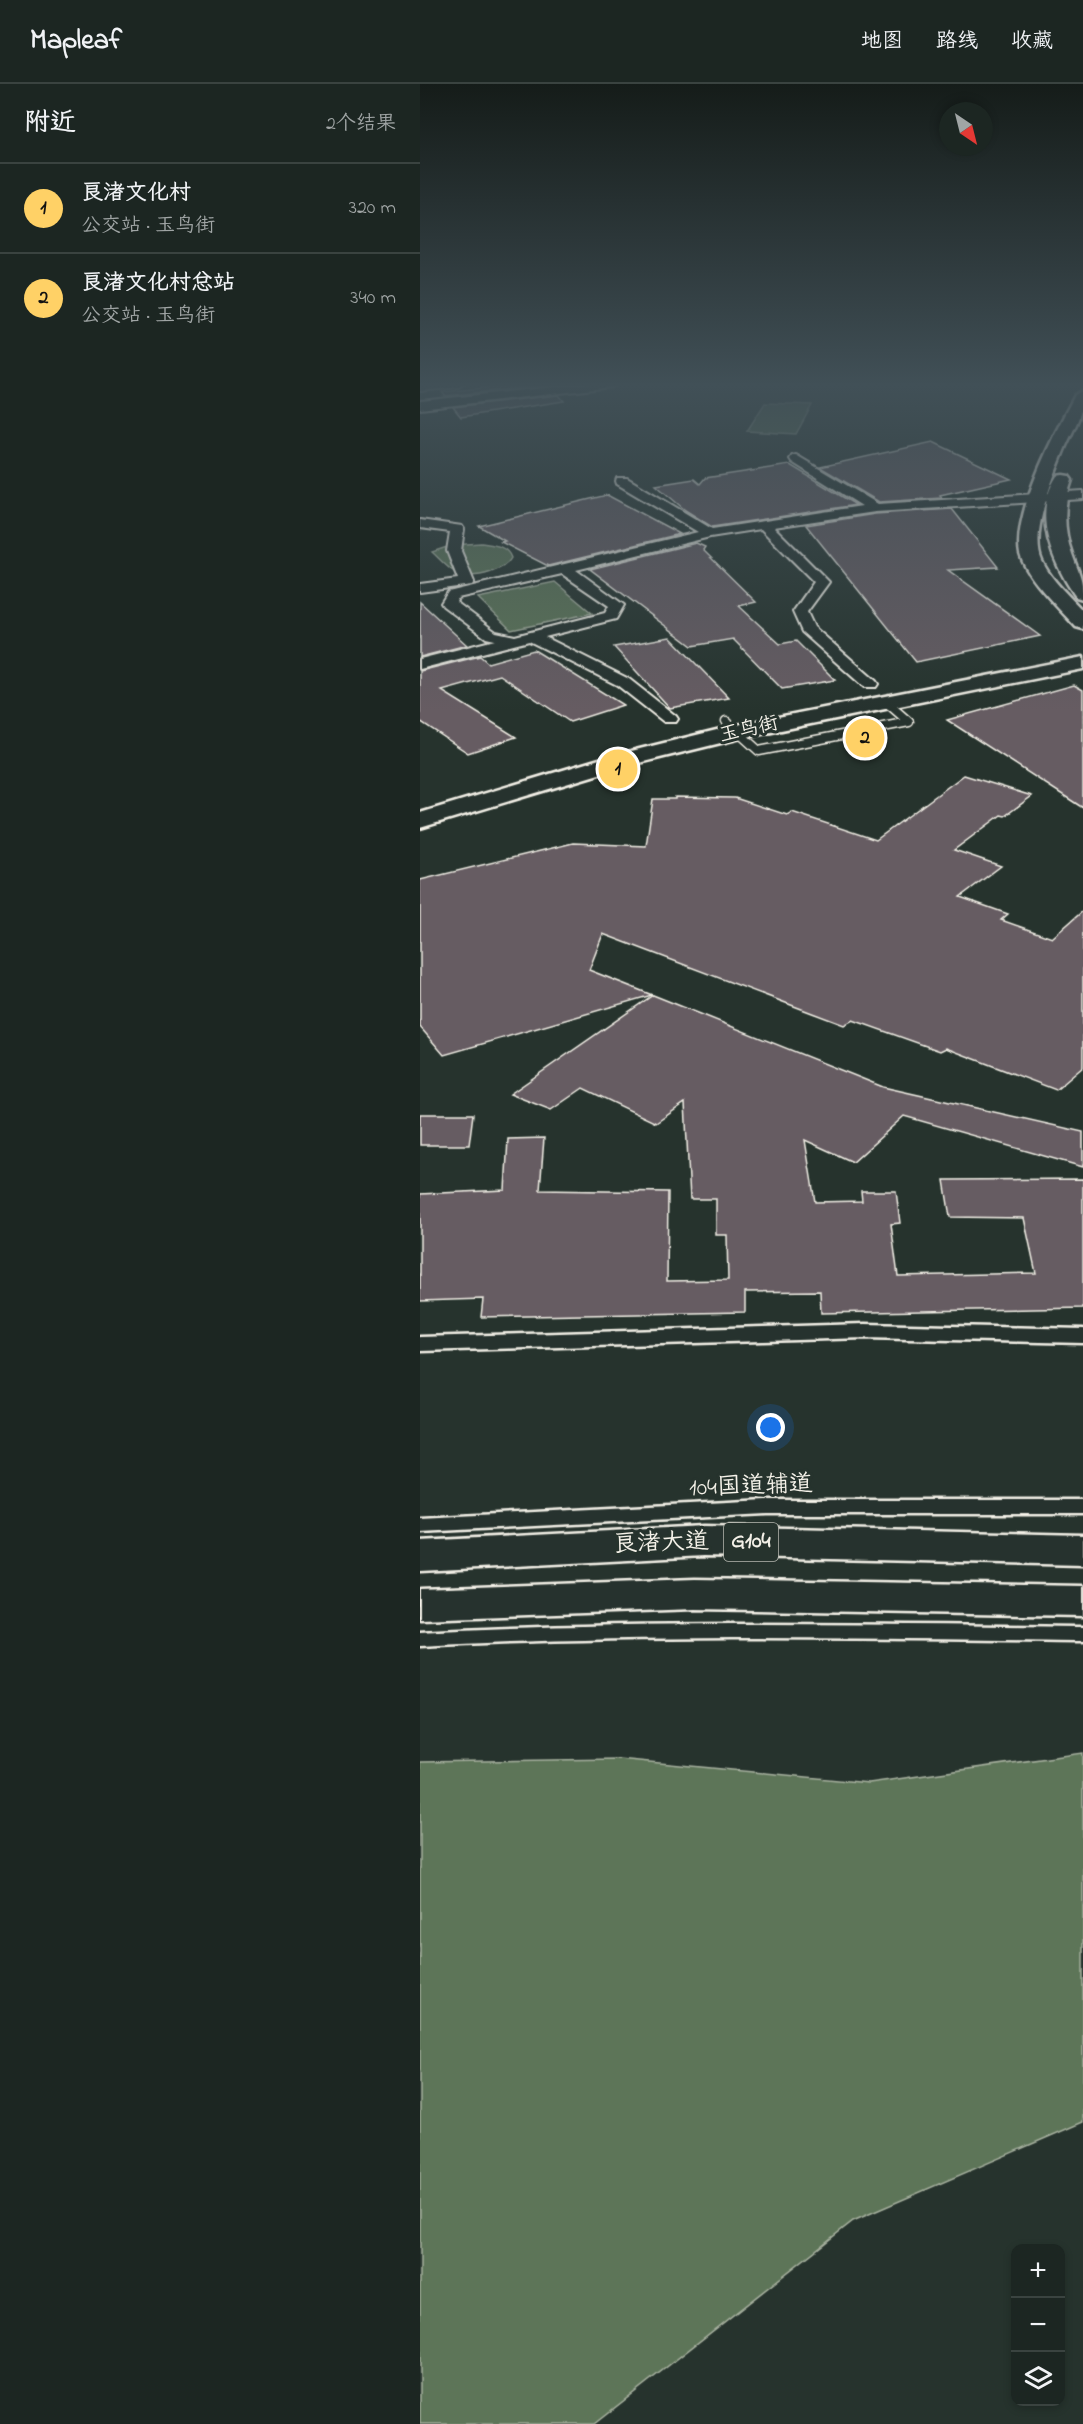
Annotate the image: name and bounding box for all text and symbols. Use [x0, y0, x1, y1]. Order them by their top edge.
text: Mapleaf [30, 21, 122, 62]
text: 地图 [861, 27, 903, 57]
text: 路线 [936, 27, 978, 57]
text: 收藏 [1011, 27, 1053, 57]
north arrow [939, 102, 993, 156]
text: 附近 [24, 105, 76, 143]
text: 2个结果 [326, 110, 396, 139]
text: 良渚文化村 [81, 178, 191, 210]
text: 1 [40, 194, 47, 223]
text: 320 m [349, 194, 396, 223]
text: 公交站 · 玉鸟街 [81, 212, 215, 241]
text: 良渚文化村总站 [81, 268, 235, 300]
text: 2 [39, 284, 48, 313]
text: 340 m [350, 284, 396, 313]
text: 公交站 · 玉鸟街 [81, 302, 215, 331]
street label: 玉鸟街 [717, 709, 781, 751]
pin: 2 [846, 716, 884, 760]
pin: 1 [598, 746, 638, 792]
your location [756, 1413, 785, 1442]
street label: 104国道辅道 [688, 1467, 814, 1507]
road number: G104 [724, 1523, 778, 1561]
street label: 良渚大道 [612, 1525, 710, 1563]
map controls [1011, 2244, 1065, 2406]
button: + [1011, 2244, 1065, 2298]
button: − [1011, 2298, 1065, 2352]
button: layers [1011, 2352, 1065, 2406]

